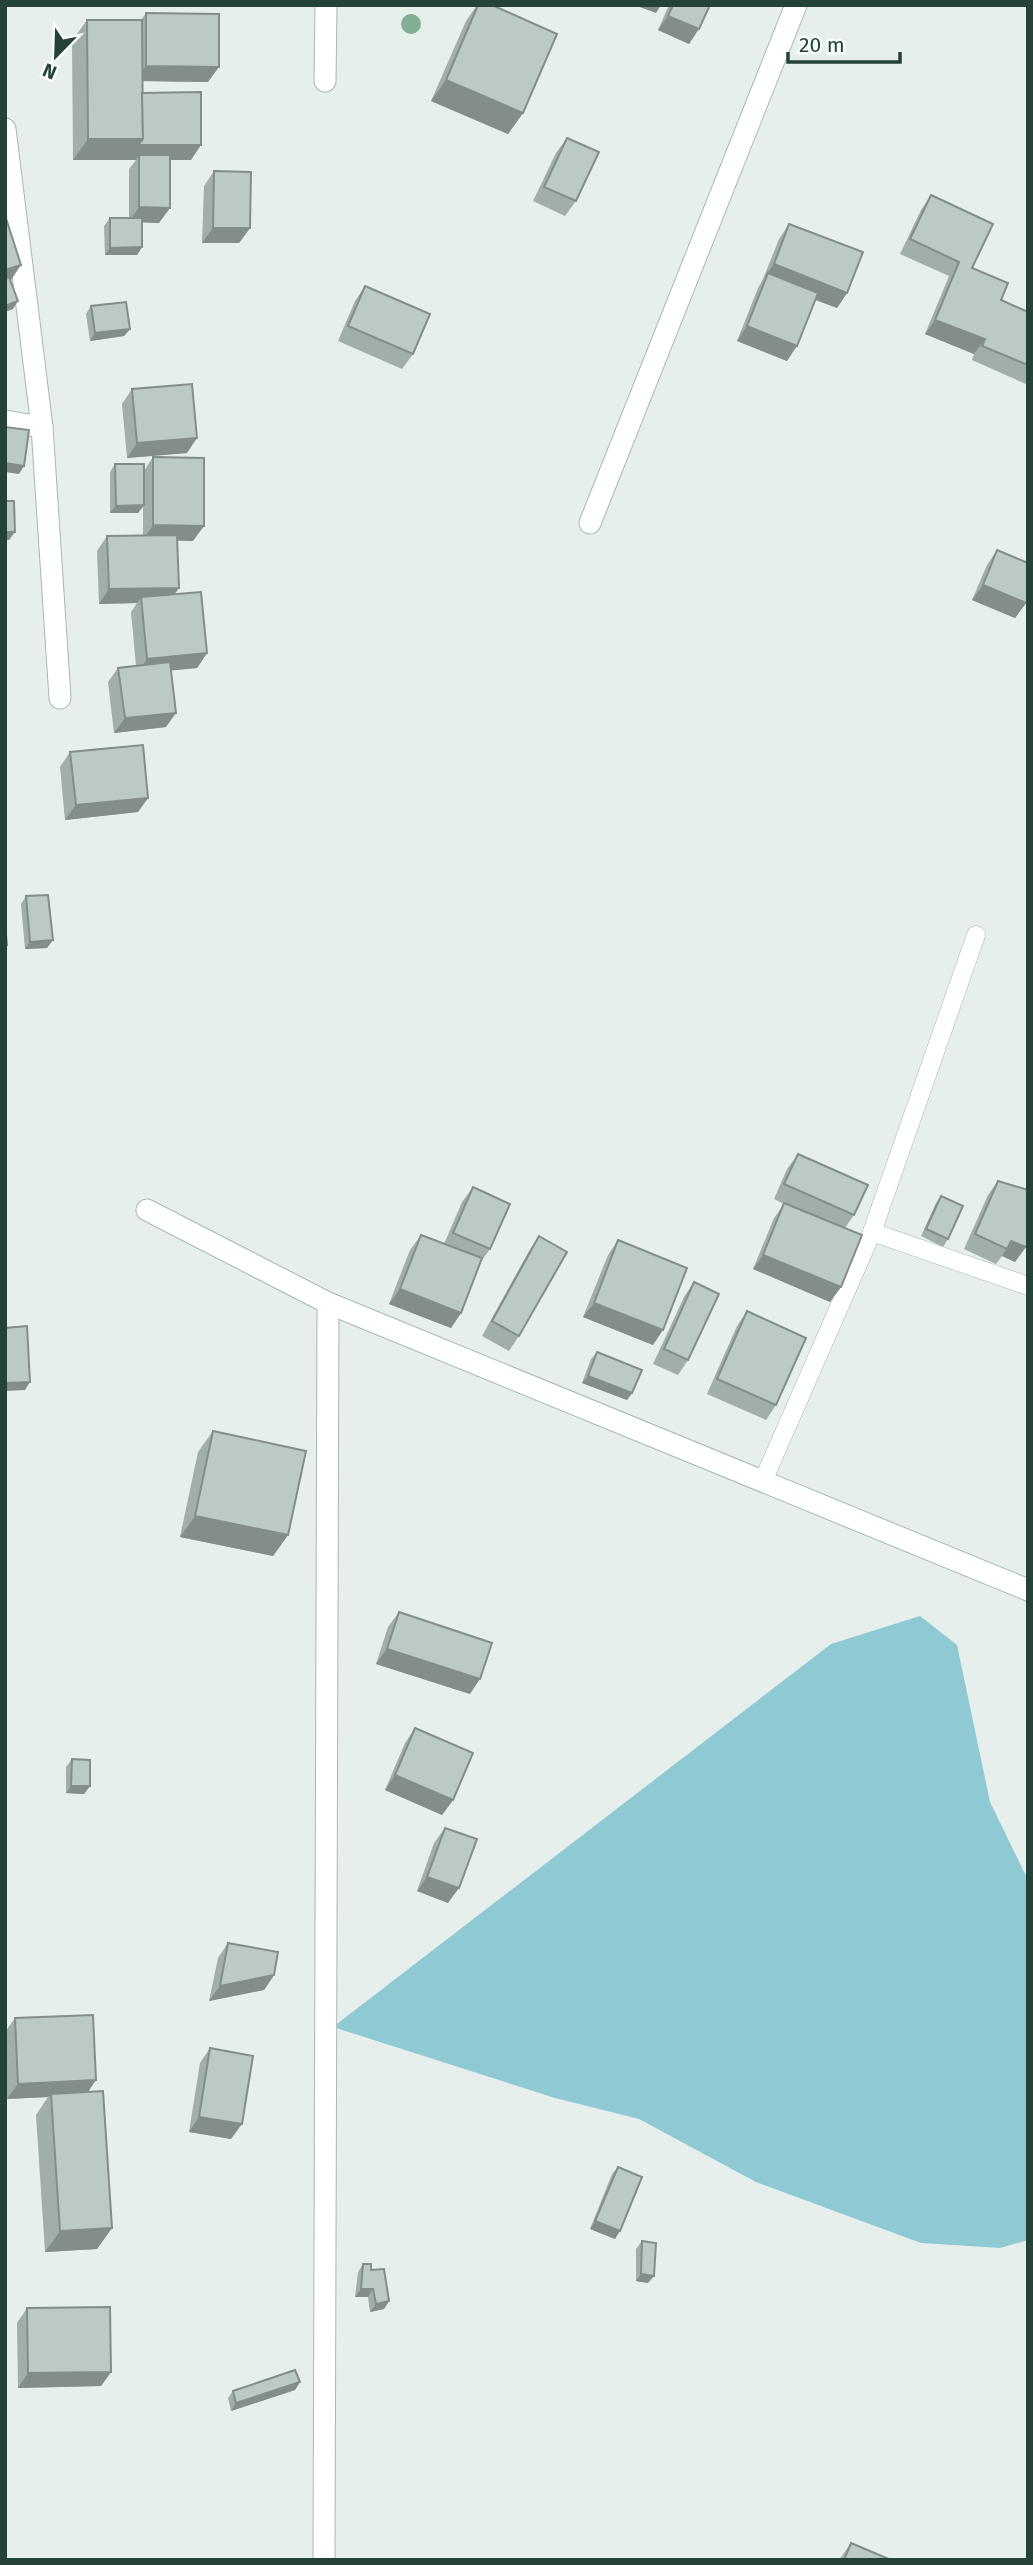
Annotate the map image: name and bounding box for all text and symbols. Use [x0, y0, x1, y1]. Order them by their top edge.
north arrow [21, 21, 91, 91]
scale bar [788, 21, 900, 65]
text: 20 m [799, 32, 845, 58]
text: N [39, 58, 60, 84]

